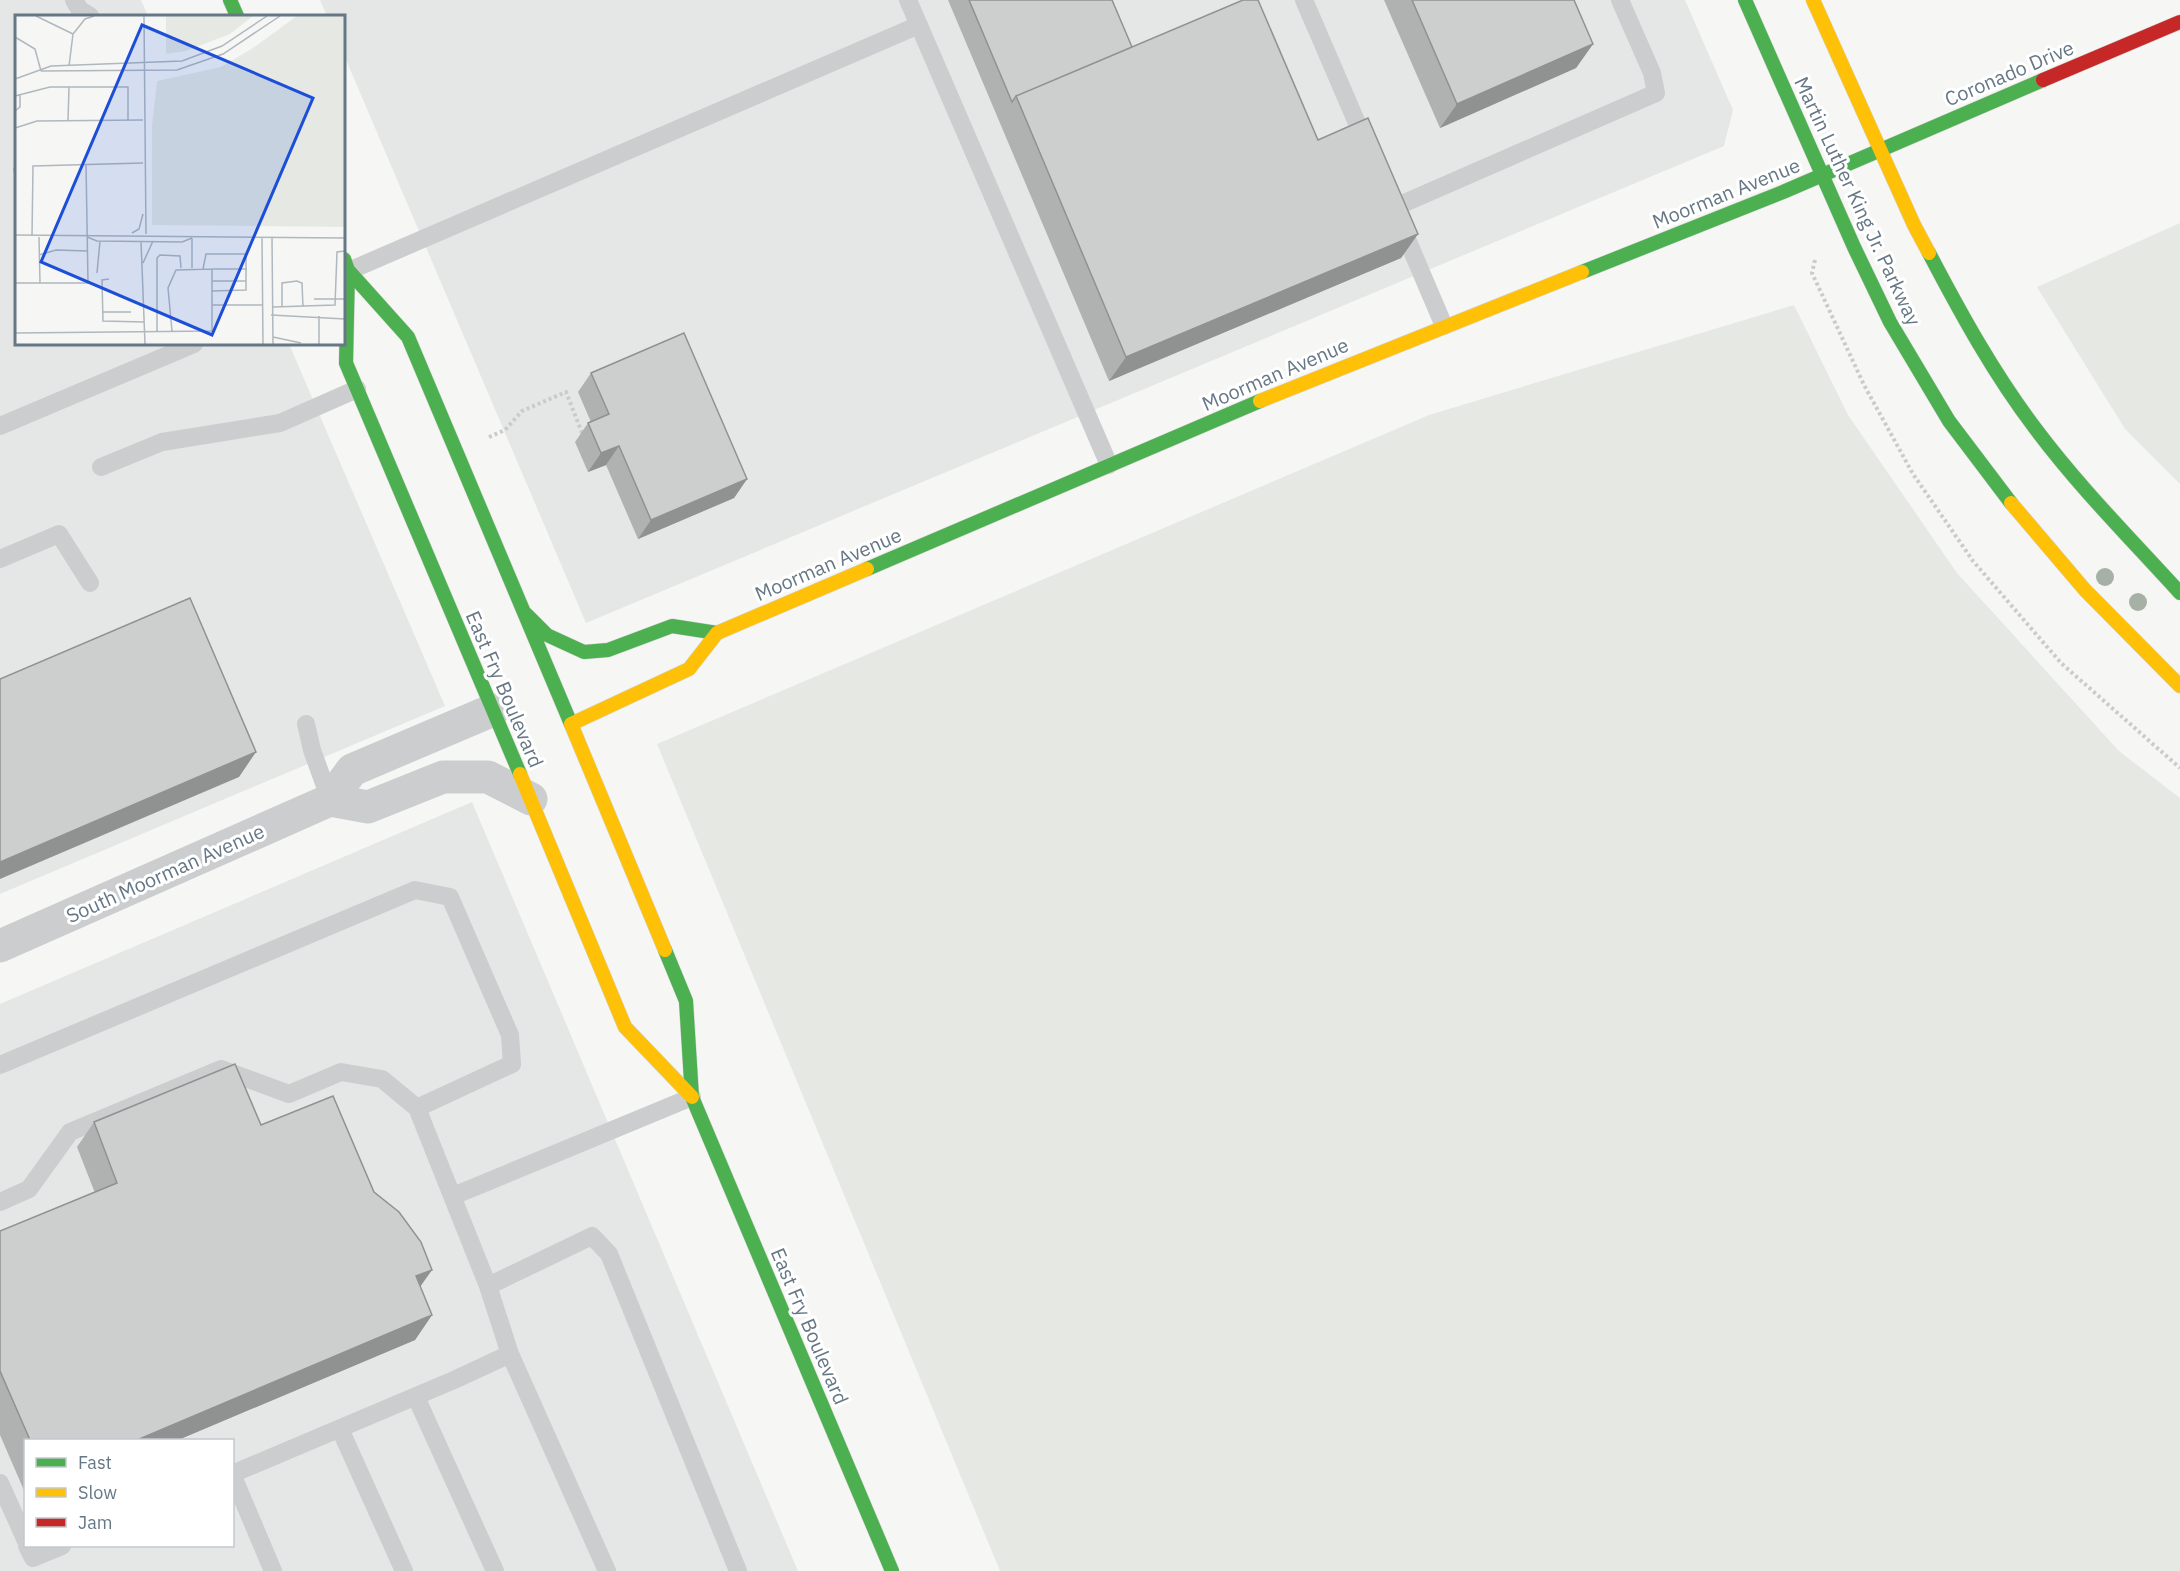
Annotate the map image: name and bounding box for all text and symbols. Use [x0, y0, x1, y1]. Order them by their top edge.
inset map [15, 15, 345, 345]
street label: Coronado Drive [1940, 34, 2078, 112]
street label: Martin Luther King Jr. Parkway [1788, 72, 1928, 330]
street label: Moorman Avenue [1648, 151, 1804, 235]
street label: Moorman Avenue [1197, 331, 1353, 417]
street label: Moorman Avenue [750, 521, 906, 607]
street label: East Fry Boulevard [460, 607, 550, 771]
street label: South Moorman Avenue [62, 817, 268, 929]
street label: East Fry Boulevard [765, 1244, 855, 1408]
legend [24, 1439, 234, 1547]
text: Fast [78, 1451, 112, 1474]
text: Slow [78, 1481, 117, 1504]
text: Jam [78, 1511, 113, 1534]

